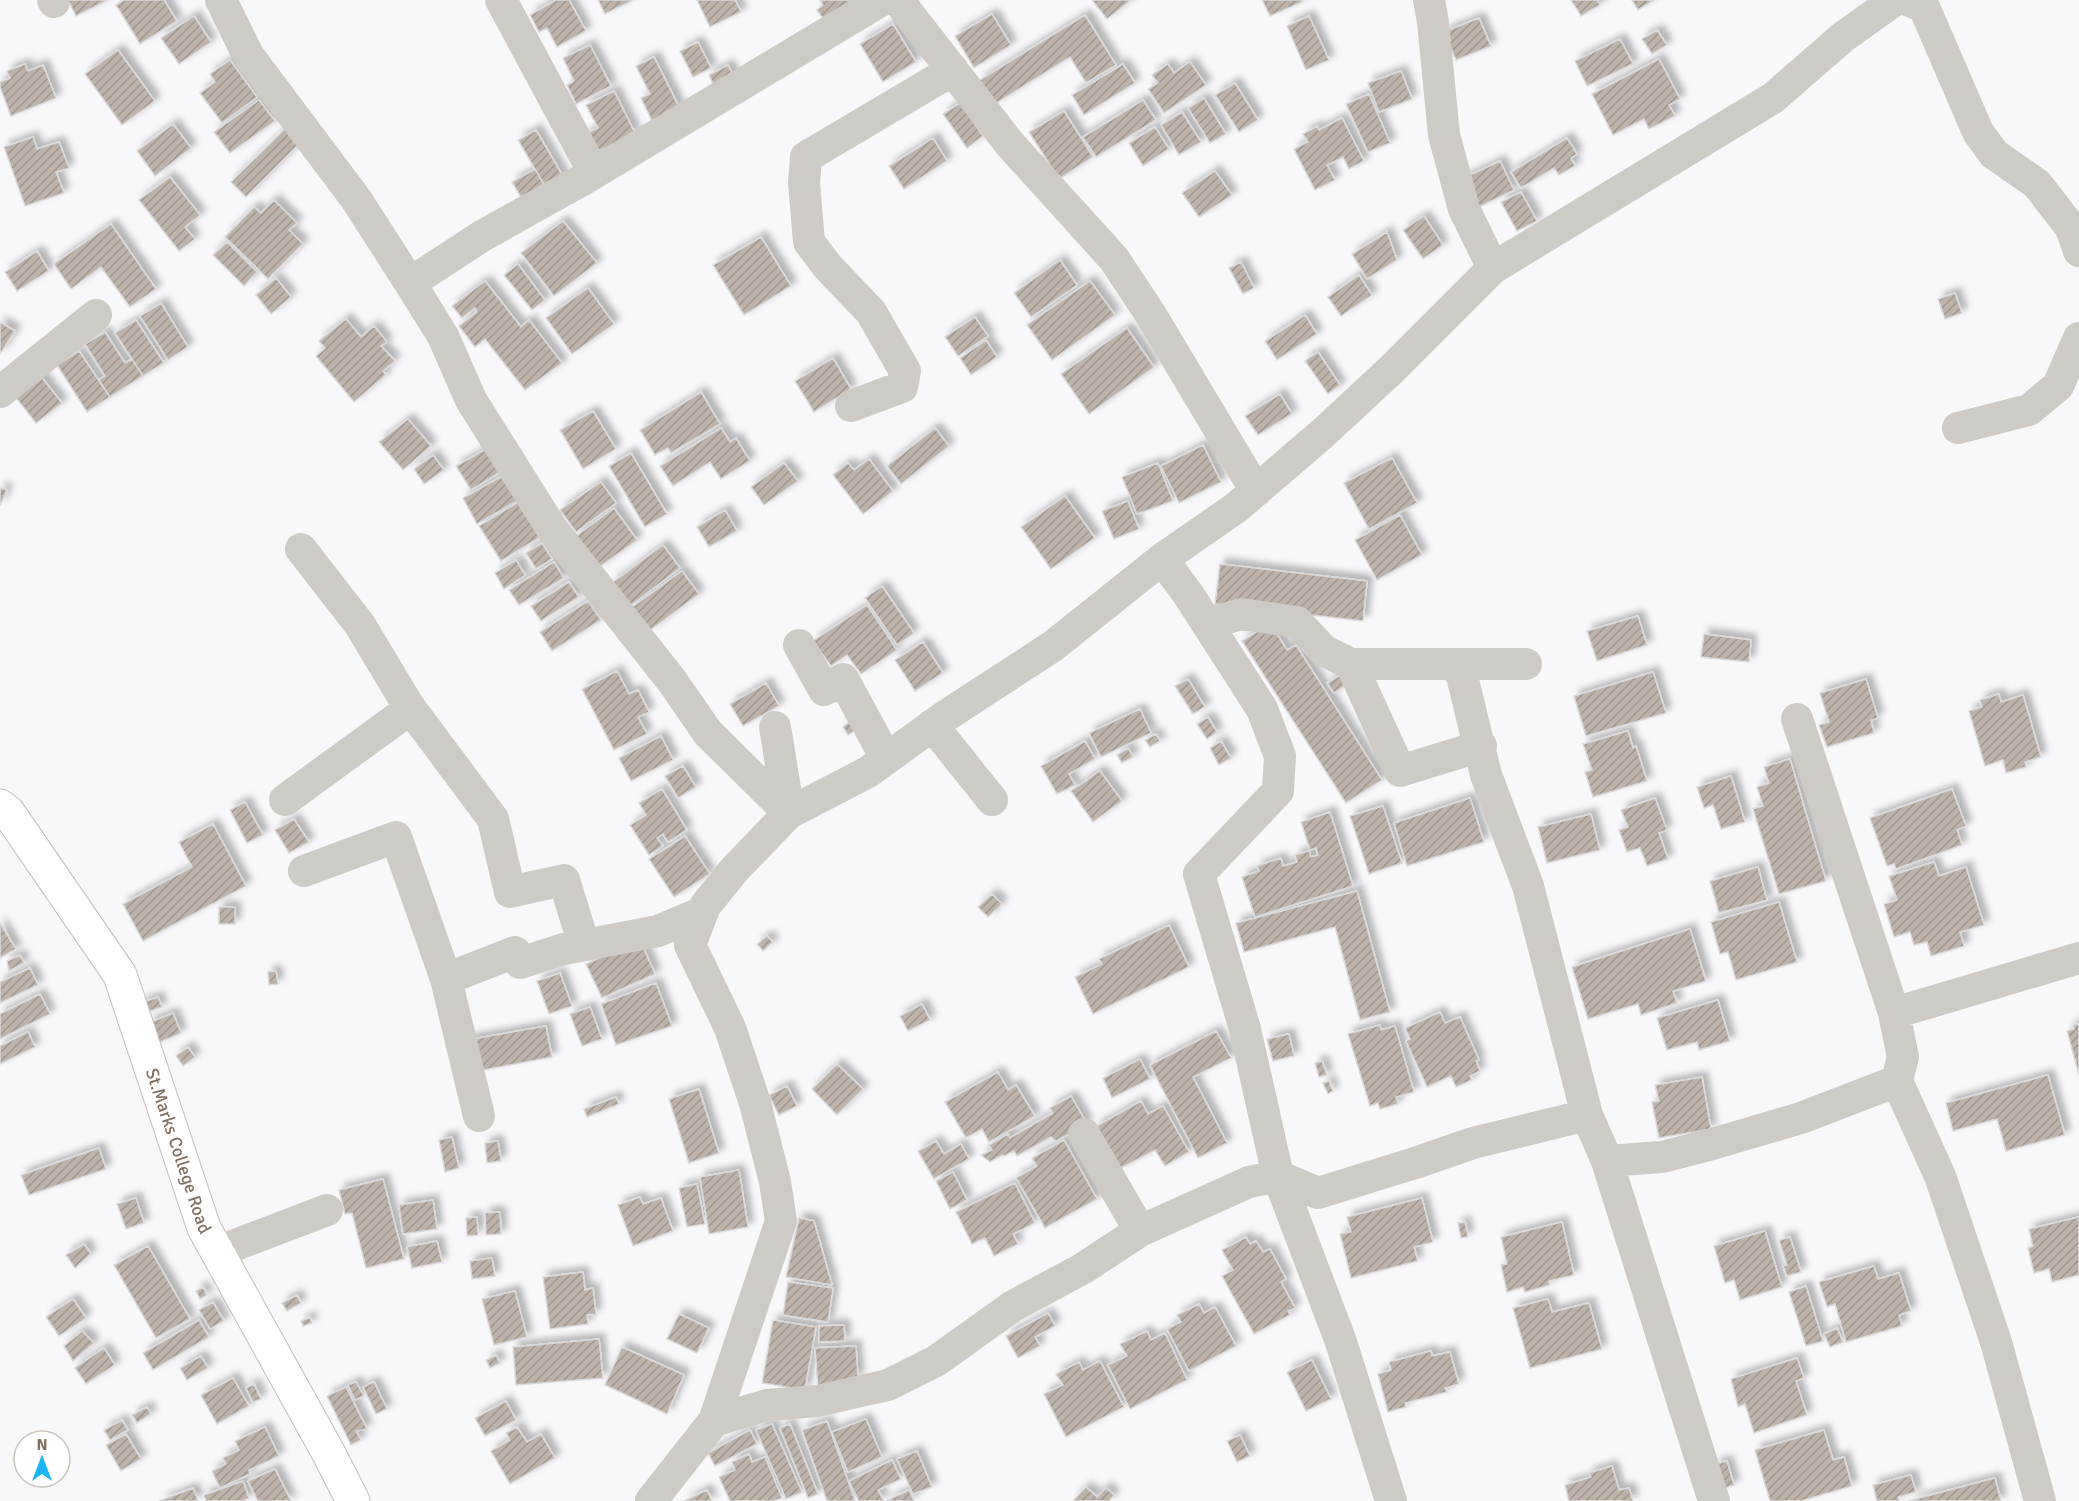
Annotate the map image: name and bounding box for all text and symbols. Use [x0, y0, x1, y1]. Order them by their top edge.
street label: St.Marks College Road [141, 1065, 216, 1238]
north arrow [12, 1429, 72, 1489]
text: N [36, 1435, 48, 1455]

